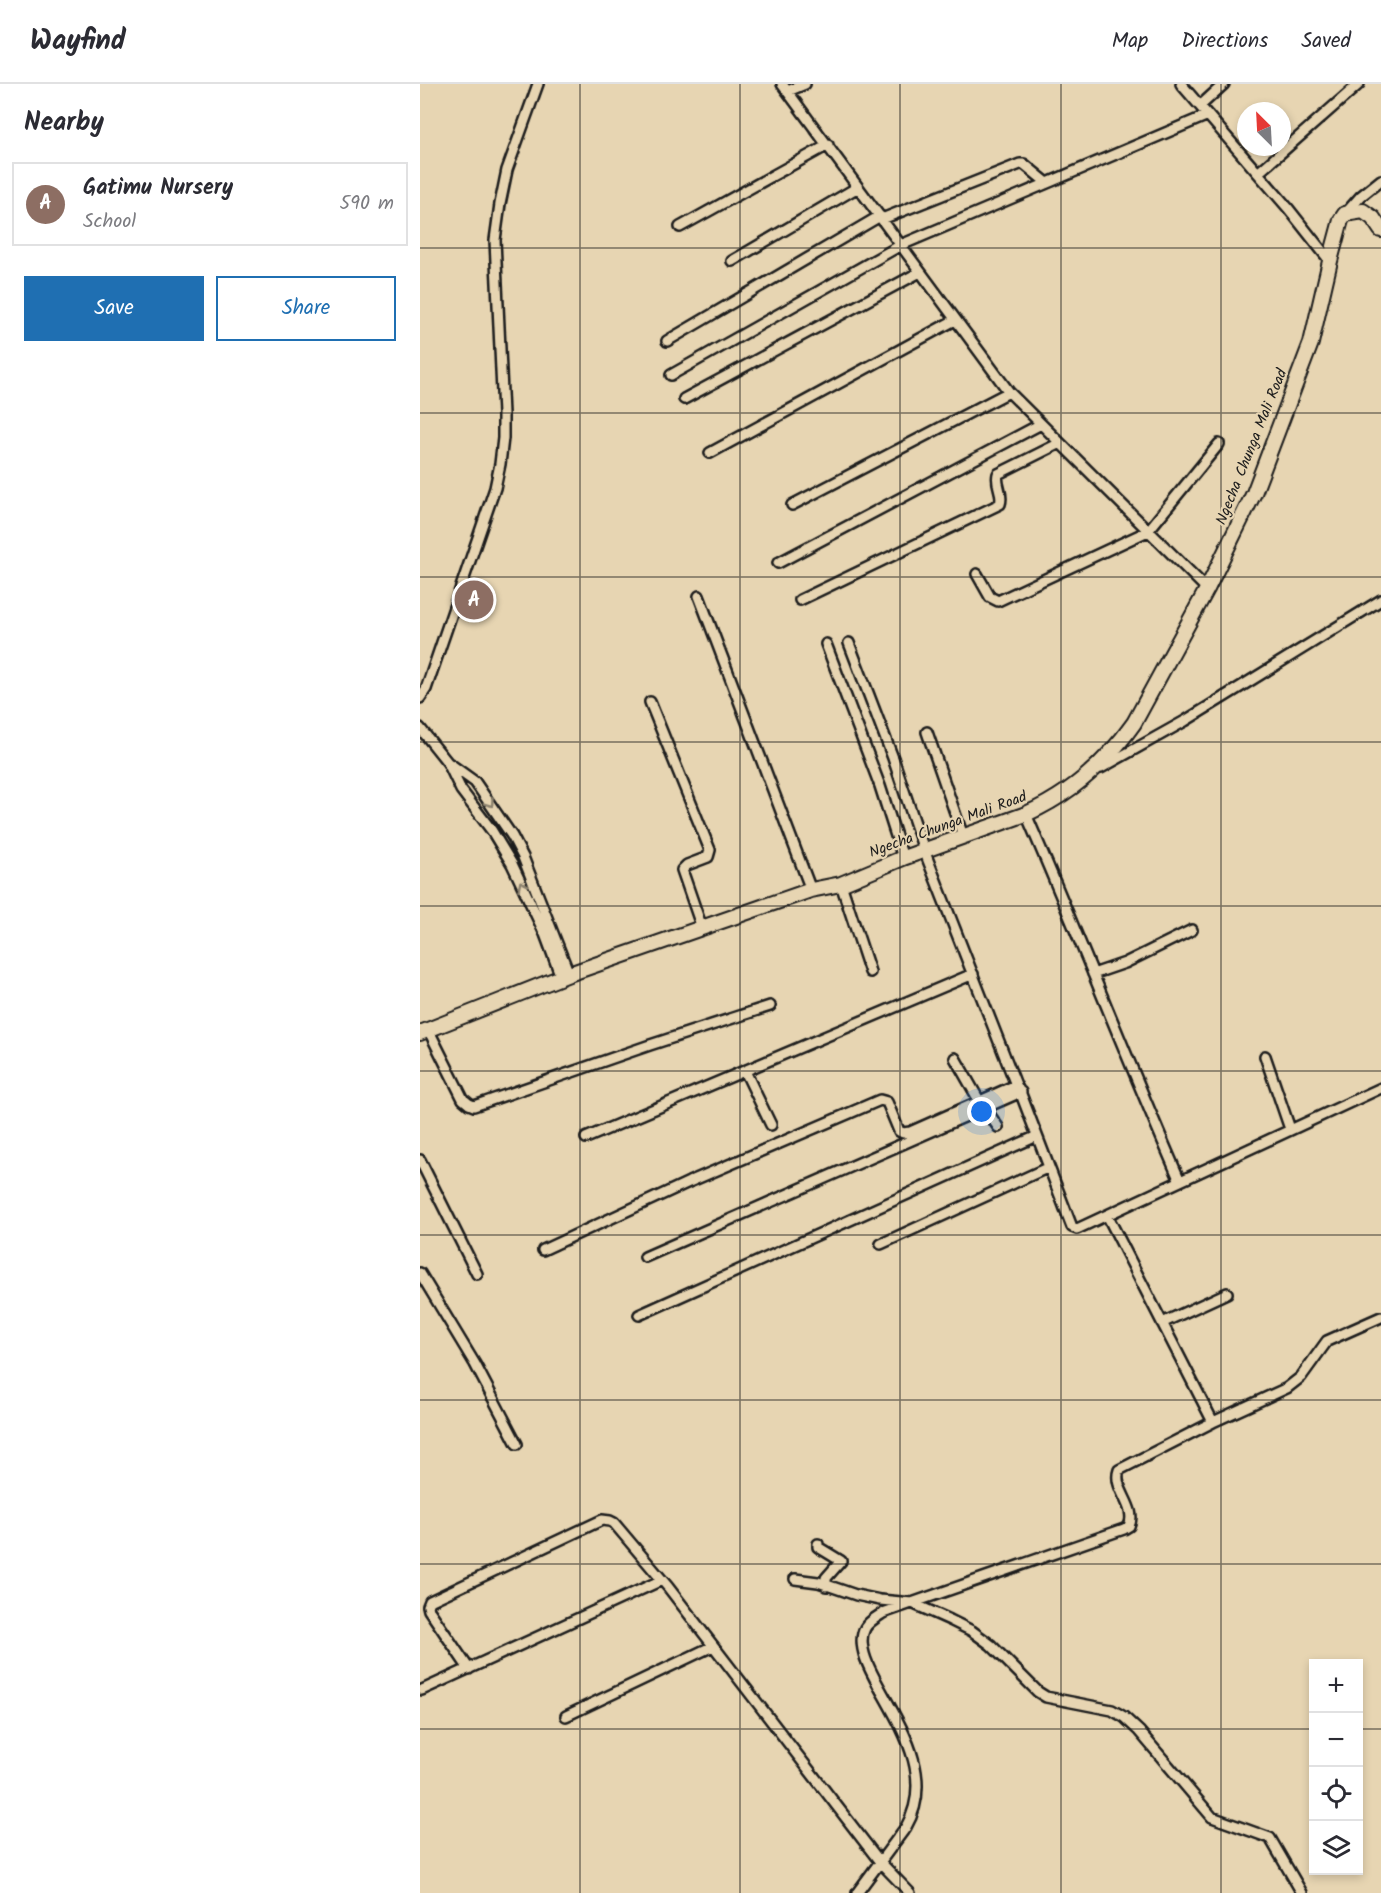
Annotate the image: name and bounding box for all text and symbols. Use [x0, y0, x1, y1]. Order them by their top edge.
text: Wayfind [30, 19, 126, 64]
text: Map [1112, 25, 1148, 58]
text: Directions [1181, 25, 1268, 58]
text: Saved [1301, 25, 1351, 58]
text: Nearby [24, 102, 104, 144]
north arrow [1237, 102, 1291, 156]
text: Gatimu Nursery [83, 171, 233, 206]
text: A [39, 188, 52, 220]
text: 590 m [340, 188, 394, 220]
text: School [83, 206, 136, 238]
button: Save [24, 276, 204, 341]
button: Share [216, 276, 396, 341]
street label: Ngecha Chunga Mali Road [1210, 365, 1294, 529]
pin: A [454, 578, 494, 622]
street label: Ngecha Chunga Mali Road [866, 785, 1031, 865]
one-way arrow [483, 796, 494, 807]
one-way arrow [518, 880, 530, 891]
your location [967, 1097, 996, 1126]
map controls [1309, 1659, 1363, 1875]
button: + [1309, 1659, 1363, 1713]
button: − [1309, 1713, 1363, 1767]
button: locate [1309, 1767, 1363, 1821]
button: layers [1309, 1821, 1363, 1875]

